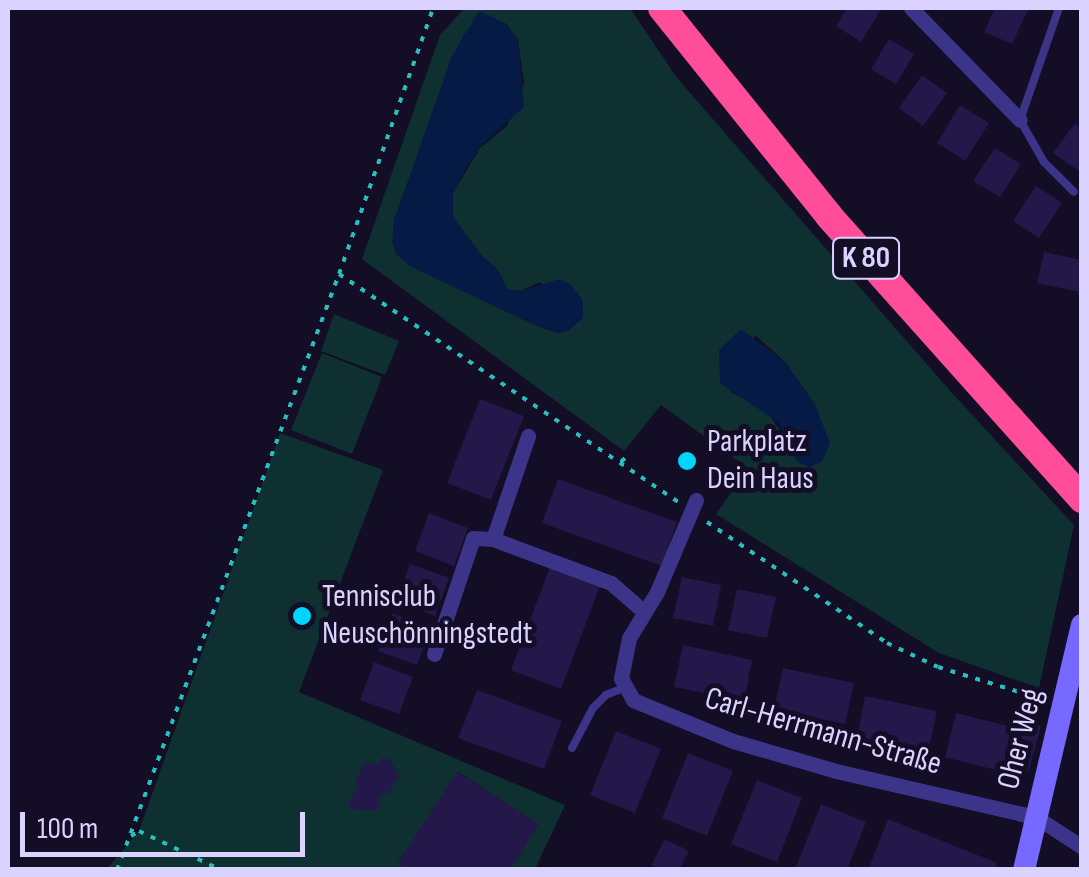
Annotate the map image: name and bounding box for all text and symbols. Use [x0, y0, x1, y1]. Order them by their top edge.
road number: K 80 [831, 233, 901, 283]
place label: Parkplatz Dein Haus [707, 424, 814, 499]
marker: Parkplatz Dein Haus [676, 450, 698, 472]
place label: Tennisclub Neuschönningstedt [322, 579, 533, 654]
marker: Tennisclub Neuschönningstedt [291, 605, 313, 627]
street label: Carl-Herrmann-Straße [700, 680, 946, 784]
street label: Oher Weg [990, 685, 1052, 793]
scale bar [25, 792, 310, 854]
text: 100 m [37, 811, 98, 847]

